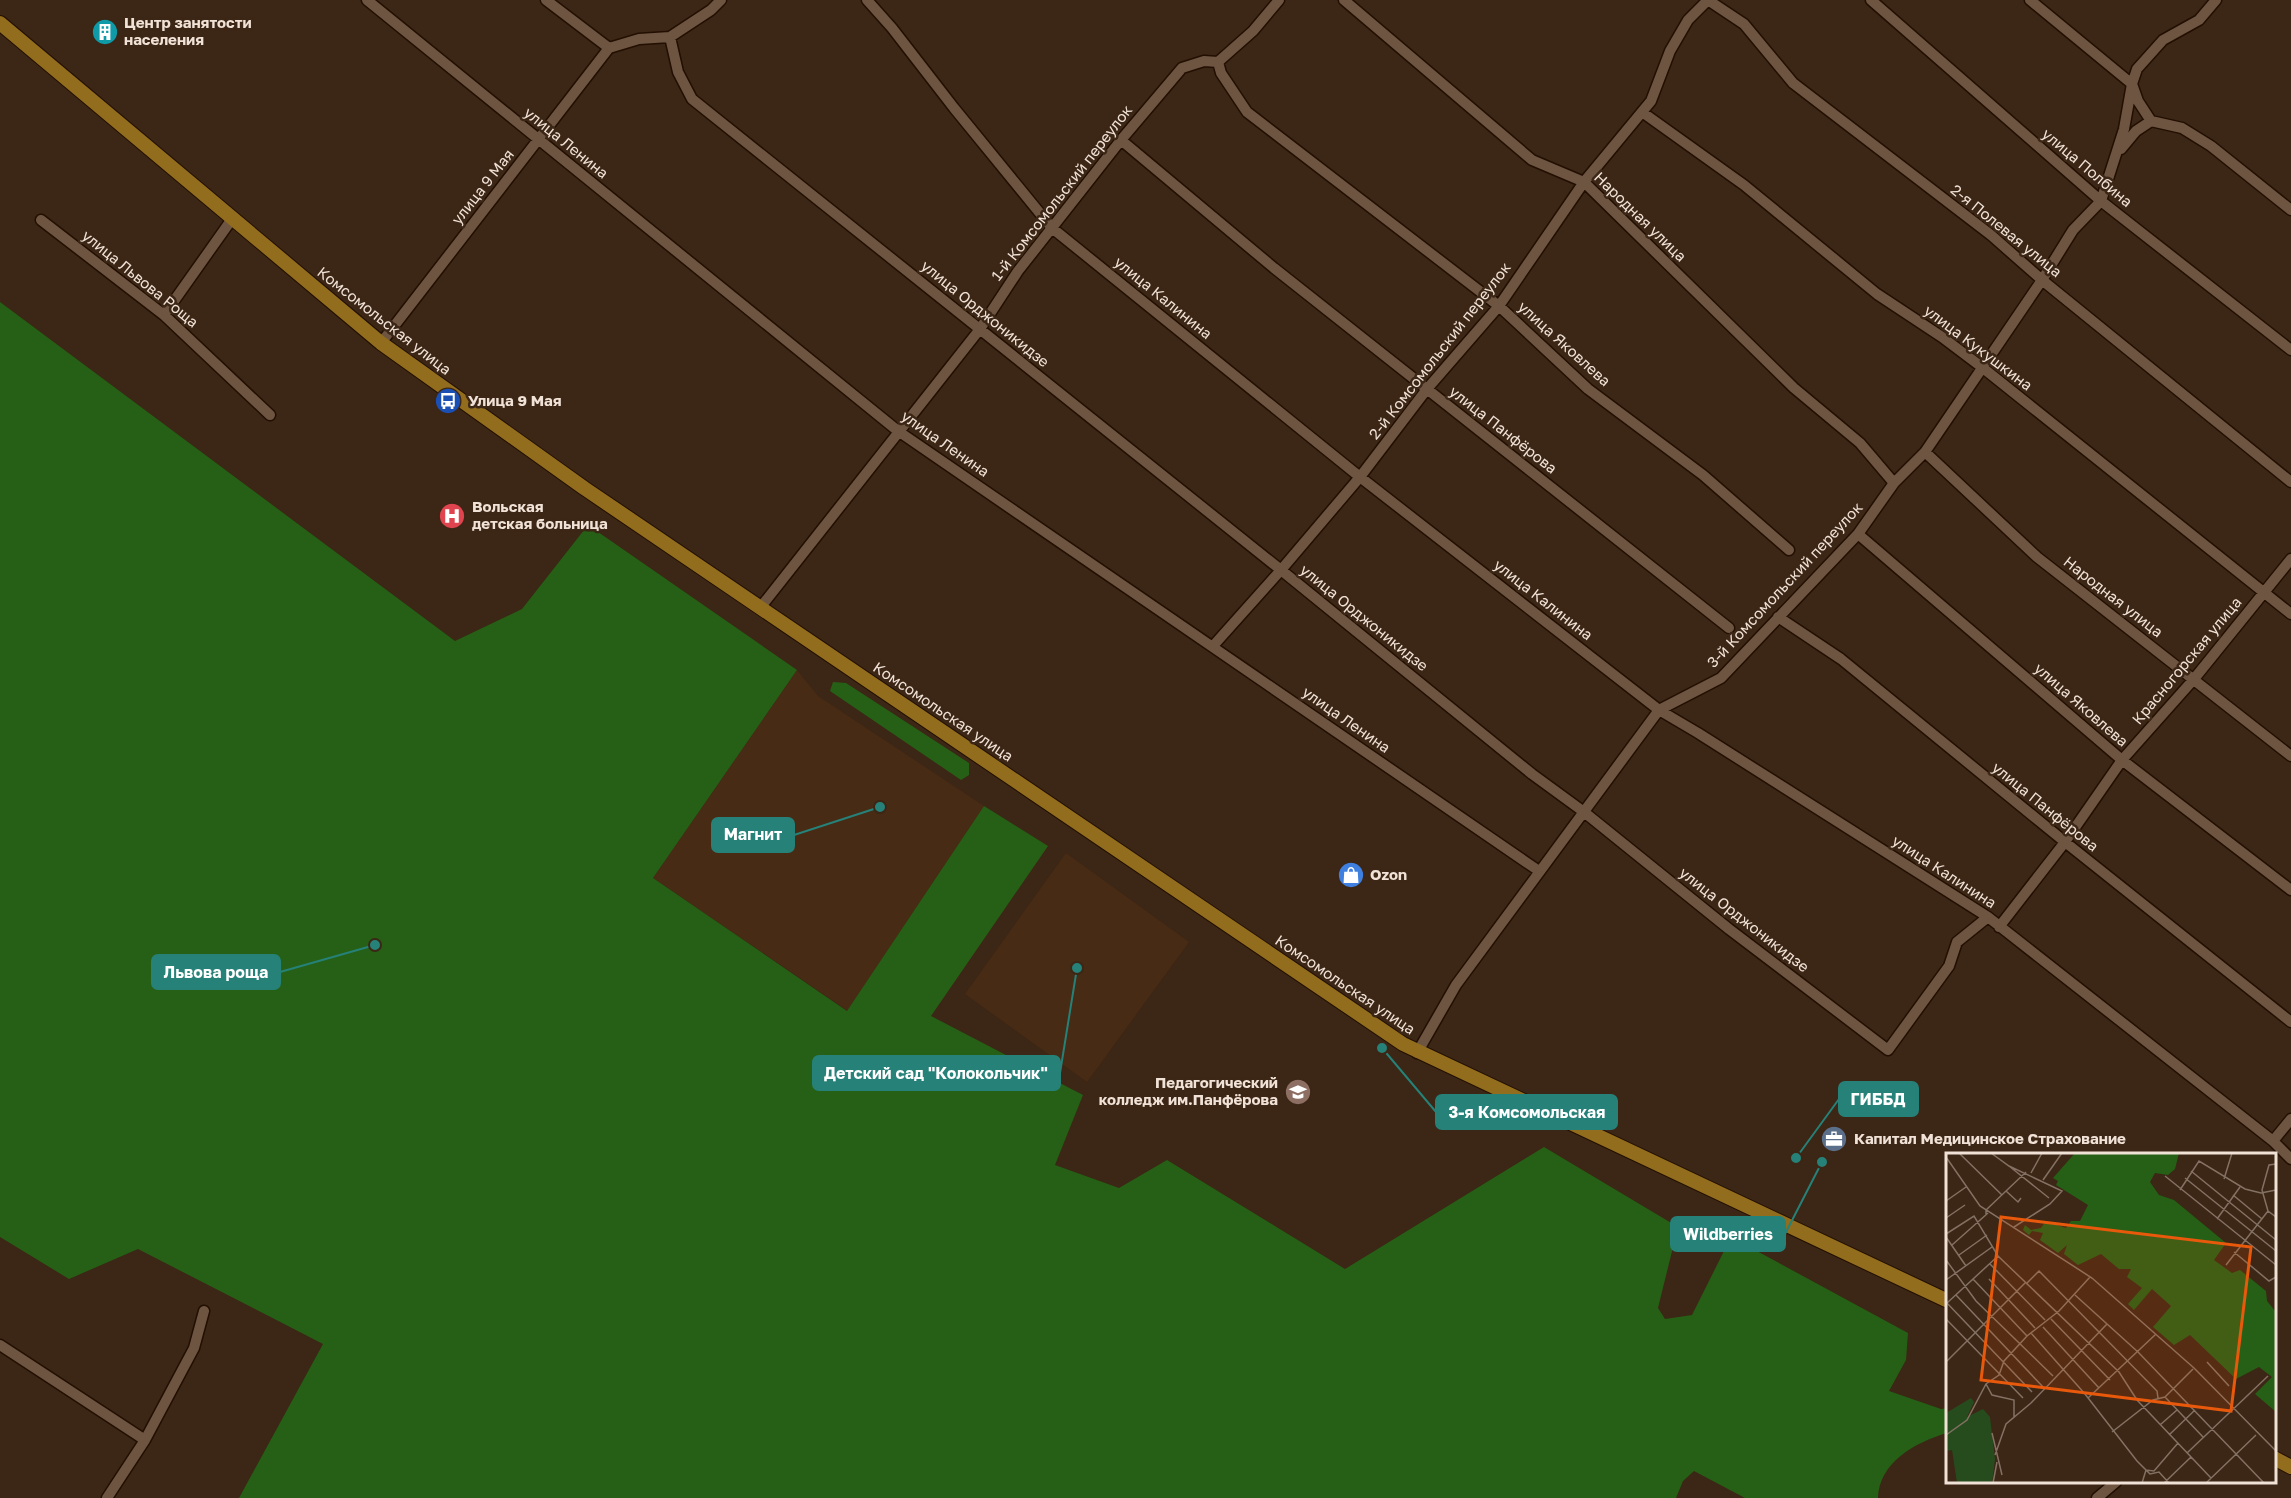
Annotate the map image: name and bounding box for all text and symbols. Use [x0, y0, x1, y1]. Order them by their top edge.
place label: Центр занятости населения [124, 13, 252, 48]
building icon: Центр занятости населения [90, 17, 120, 47]
street label: 1-й Комсомольский переулок [987, 101, 1136, 284]
street label: улица Ленина [521, 103, 612, 182]
street label: улица Полбина [2039, 124, 2136, 210]
street label: улица 9 Мая [447, 145, 517, 228]
street label: Народная улица [1591, 168, 1690, 265]
street label: 2-я Полевая улица [1948, 180, 2066, 280]
street label: улица Львова Роща [79, 226, 202, 331]
street label: улица Калинина [1111, 252, 1216, 342]
street label: улица Орджоникидзе [918, 256, 1054, 371]
street label: 2-й Комсомольский переулок [1365, 258, 1514, 442]
street label: Комсомольская улица [314, 262, 455, 378]
street label: улица Яковлева [1515, 297, 1615, 389]
street label: улица Кукушкина [1921, 301, 2036, 394]
street label: улица Панфёрова [1446, 382, 1561, 477]
bus stop icon: Улица 9 Мая [433, 386, 463, 416]
place label: Улица 9 Мая [468, 391, 562, 409]
street label: улица Ленина [898, 406, 993, 480]
place label: Вольская детская больница [472, 497, 608, 532]
street label: 3-й Комсомольский переулок [1703, 498, 1866, 671]
hospital icon: Вольская детская больница [437, 501, 467, 531]
street label: Народная улица [2060, 552, 2167, 641]
street label: улица Калинина [1491, 555, 1597, 643]
street label: улица Орджоникидзе [1297, 560, 1433, 675]
street label: Красногорская улица [2128, 593, 2245, 728]
street label: Комсомольская улица [870, 658, 1017, 765]
street label: улица Яковлева [2031, 659, 2132, 750]
street label: улица Ленина [1299, 682, 1394, 756]
street label: улица Панфёрова [1989, 758, 2102, 855]
callout: Магнит [712, 818, 794, 852]
text: Магнит [724, 824, 782, 844]
street label: улица Калинина [1889, 831, 2000, 911]
shop icon: Ozon [1336, 860, 1366, 890]
street label: улица Орджоникидзе [1676, 863, 1813, 976]
place label: Ozon [1370, 865, 1407, 883]
street label: Комсомольская улица [1272, 931, 1419, 1038]
callout: Львова роща [152, 955, 280, 989]
text: Львова роща [164, 962, 268, 982]
callout: Детский сад "Колокольчик" [813, 1056, 1060, 1090]
text: Детский сад "Колокольчик" [824, 1063, 1048, 1083]
place label: Педагогический колледж им.Панфёрова [1099, 1073, 1278, 1108]
school or university icon: Педагогический колледж им.Панфёрова [1283, 1077, 1313, 1107]
callout: ГИББД [1839, 1082, 1918, 1116]
text: ГИББД [1851, 1089, 1905, 1109]
callout: 3-я Комсомольская [1436, 1095, 1617, 1129]
text: 3-я Комсомольская [1449, 1102, 1605, 1122]
office icon: Капитал Медицинское Страхование [1819, 1124, 1849, 1154]
place label: Капитал Медицинское Страхование [1854, 1129, 2126, 1147]
inset map [1946, 1153, 2276, 1483]
callout: Wildberries [1671, 1217, 1785, 1251]
text: Wildberries [1683, 1224, 1773, 1244]

